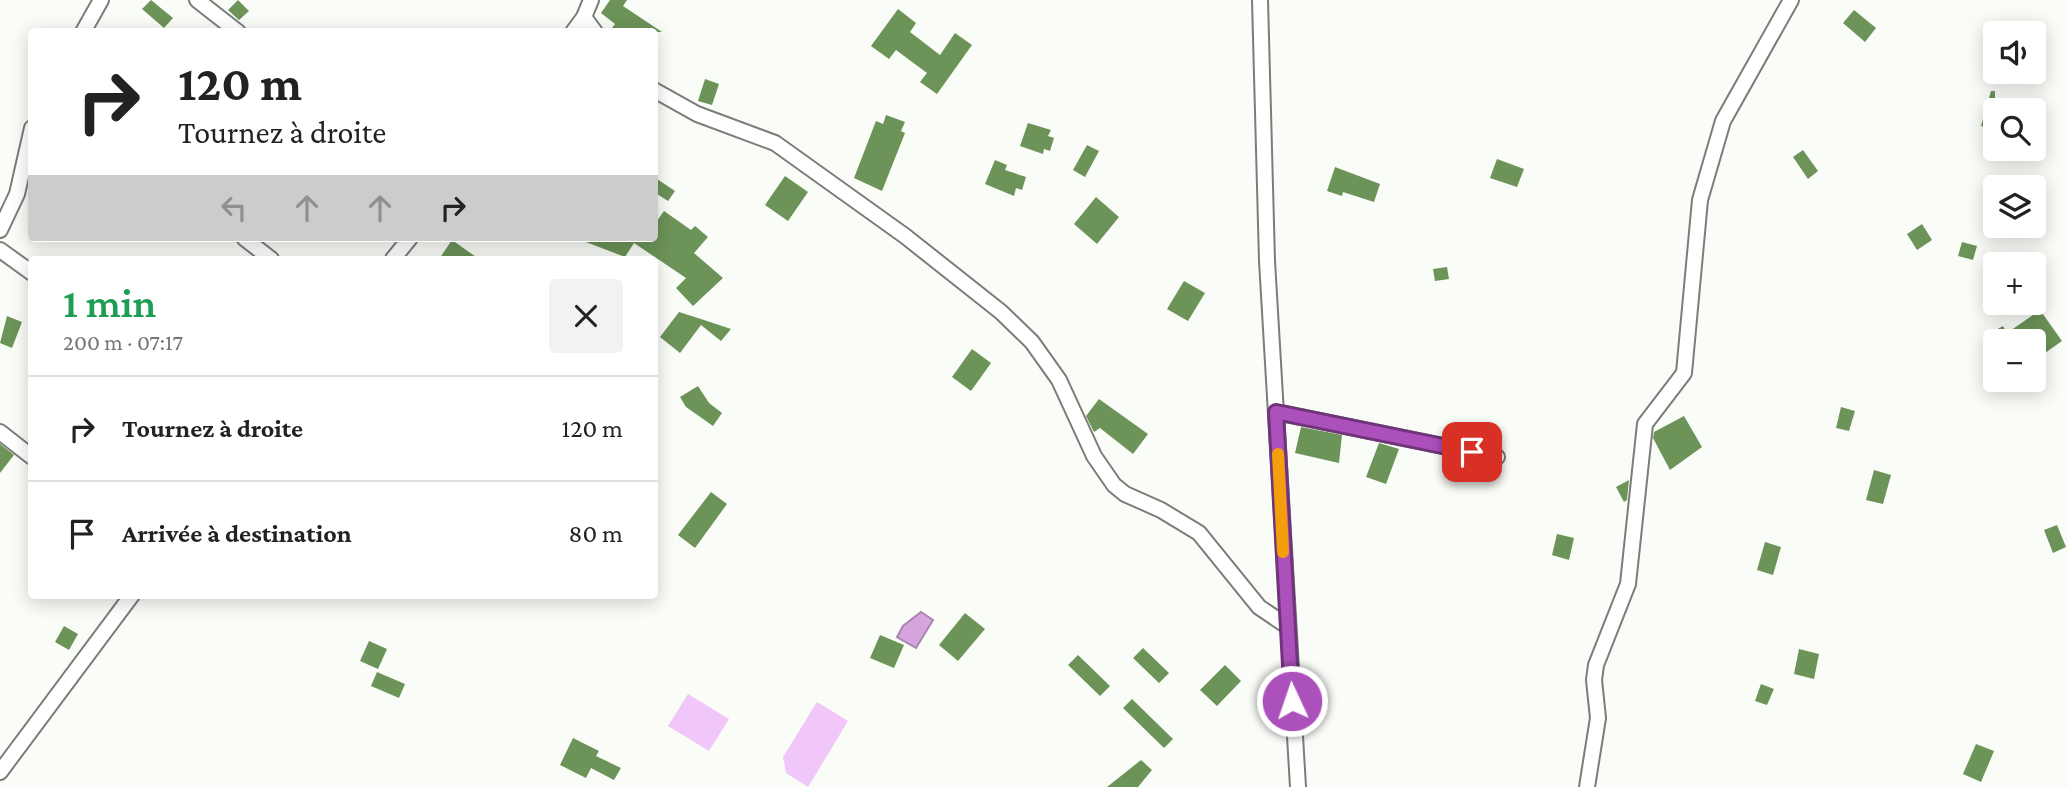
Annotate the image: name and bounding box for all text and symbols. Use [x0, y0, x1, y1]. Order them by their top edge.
map controls [1983, 21, 2046, 392]
button: sound [1983, 21, 2046, 84]
icon: right [63, 56, 154, 147]
text: 120 m [178, 56, 302, 111]
button: search [1983, 98, 2046, 161]
text: Tournez à droite [178, 114, 386, 150]
button: layers [1983, 175, 2046, 238]
icon: left [215, 189, 253, 227]
icon: ahead [288, 189, 326, 227]
icon: ahead [361, 189, 399, 227]
icon: right [434, 189, 472, 227]
button: + [1983, 252, 2046, 315]
text: 1 min [63, 279, 156, 326]
button: close [549, 279, 623, 353]
text: 200 m · 07:17 [63, 329, 183, 355]
button: − [1983, 329, 2046, 392]
icon: right [63, 410, 101, 448]
text: Tournez à droite [122, 414, 303, 443]
text: 120 m [562, 414, 623, 443]
pin [1442, 422, 1502, 482]
icon: arrive [1453, 433, 1491, 471]
icon: arrive [63, 515, 101, 553]
text: Arrivée à destination [122, 519, 352, 548]
text: 80 m [569, 519, 623, 548]
position arrow [1255, 664, 1329, 738]

